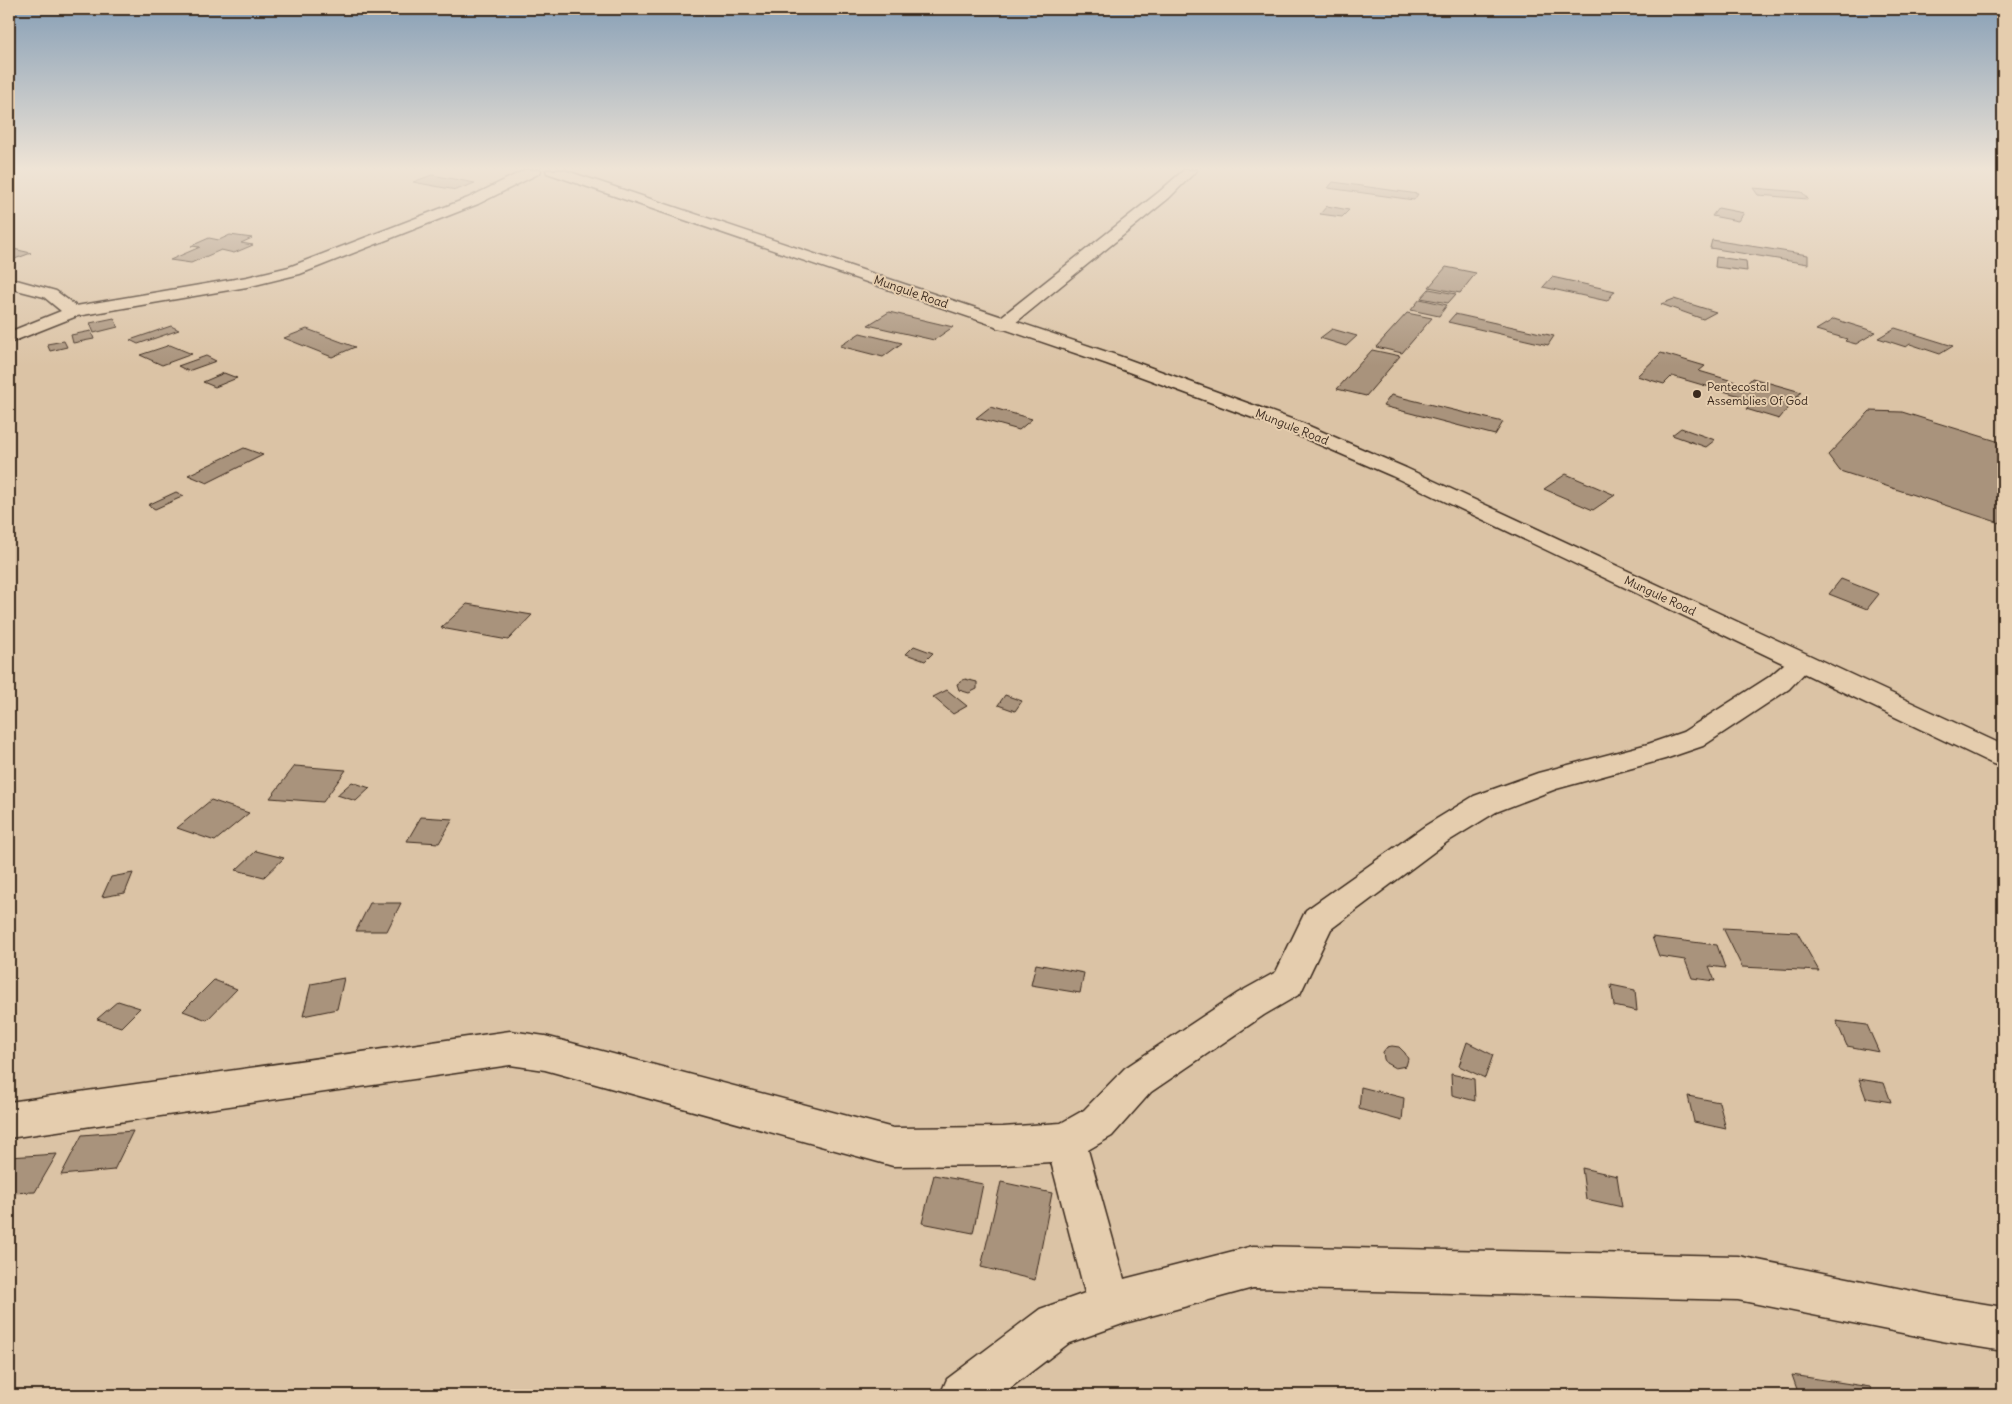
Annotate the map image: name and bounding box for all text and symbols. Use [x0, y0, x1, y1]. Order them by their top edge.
street label: Mungule Road [872, 272, 950, 311]
place label: Pentecostal Assemblies Of God [1707, 379, 1808, 408]
marker: Pentecostal Assemblies Of God [1691, 388, 1703, 400]
street label: Mungule Road [1253, 405, 1331, 448]
street label: Mungule Road [1622, 572, 1698, 619]

